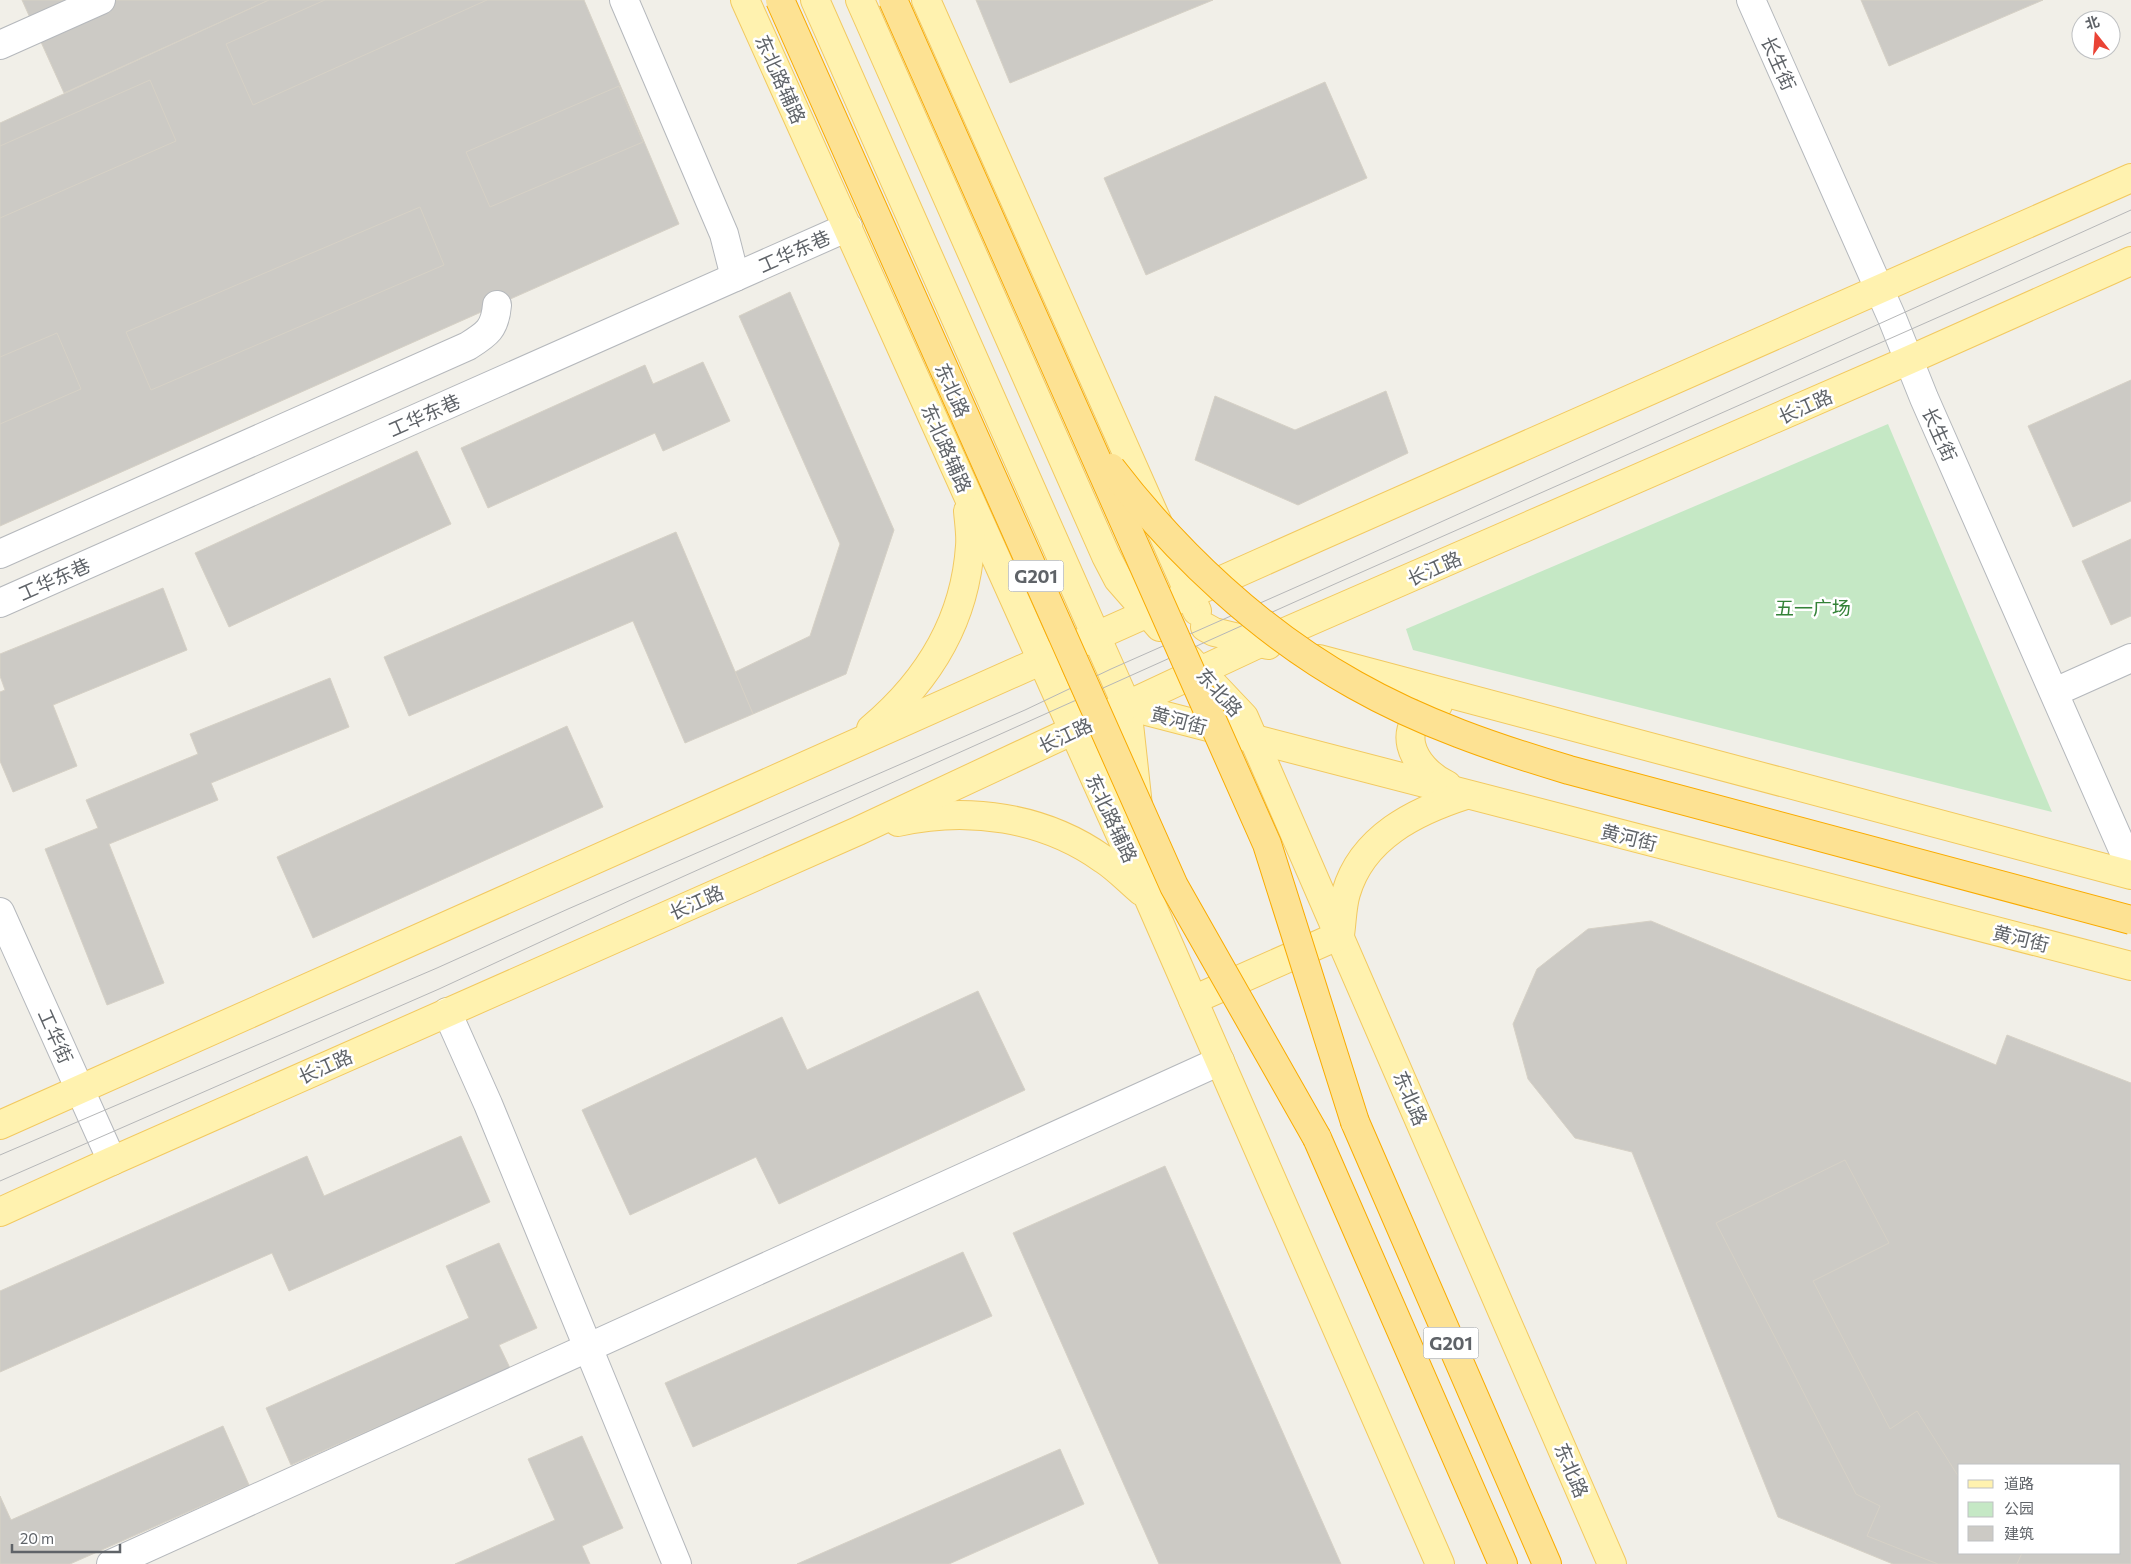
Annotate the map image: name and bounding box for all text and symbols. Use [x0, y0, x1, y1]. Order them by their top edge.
north arrow [2071, 10, 2121, 60]
text: 北 [2083, 12, 2101, 32]
street label: 东北路辅路 [751, 31, 811, 127]
street label: 长生街 [1757, 32, 1801, 94]
street label: 工华东巷 [755, 225, 833, 277]
street label: 东北路 [931, 359, 975, 421]
street label: 长江路 [1774, 384, 1836, 428]
street label: 工华东巷 [385, 389, 463, 441]
street label: 东北路辅路 [917, 400, 977, 496]
street label: 长生街 [1918, 403, 1962, 465]
street label: 长江路 [1403, 546, 1465, 590]
street label: 工华东巷 [15, 553, 93, 605]
road number: G201 [1008, 560, 1064, 592]
park label: 五一广场 [1775, 596, 1851, 619]
street label: 东北路 [1192, 663, 1248, 721]
street label: 黄河街 [1148, 702, 1210, 738]
street label: 长江路 [1034, 713, 1096, 757]
street label: 东北路辅路 [1081, 770, 1143, 866]
street label: 黄河街 [1599, 819, 1659, 855]
street label: 长江路 [665, 880, 727, 924]
street label: 黄河街 [1991, 920, 2051, 956]
street label: 工华街 [34, 1005, 78, 1067]
street label: 长江路 [294, 1044, 356, 1088]
street label: 东北路 [1389, 1067, 1433, 1129]
road number: G201 [1424, 1328, 1478, 1359]
street label: 东北路 [1550, 1439, 1594, 1501]
legend [1958, 1464, 2121, 1554]
text: 道路 [2004, 1474, 2034, 1492]
text: 公园 [2004, 1499, 2034, 1517]
scale bar [12, 1522, 120, 1554]
text: 建筑 [2004, 1524, 2034, 1542]
text: 20 m [20, 1529, 54, 1547]

